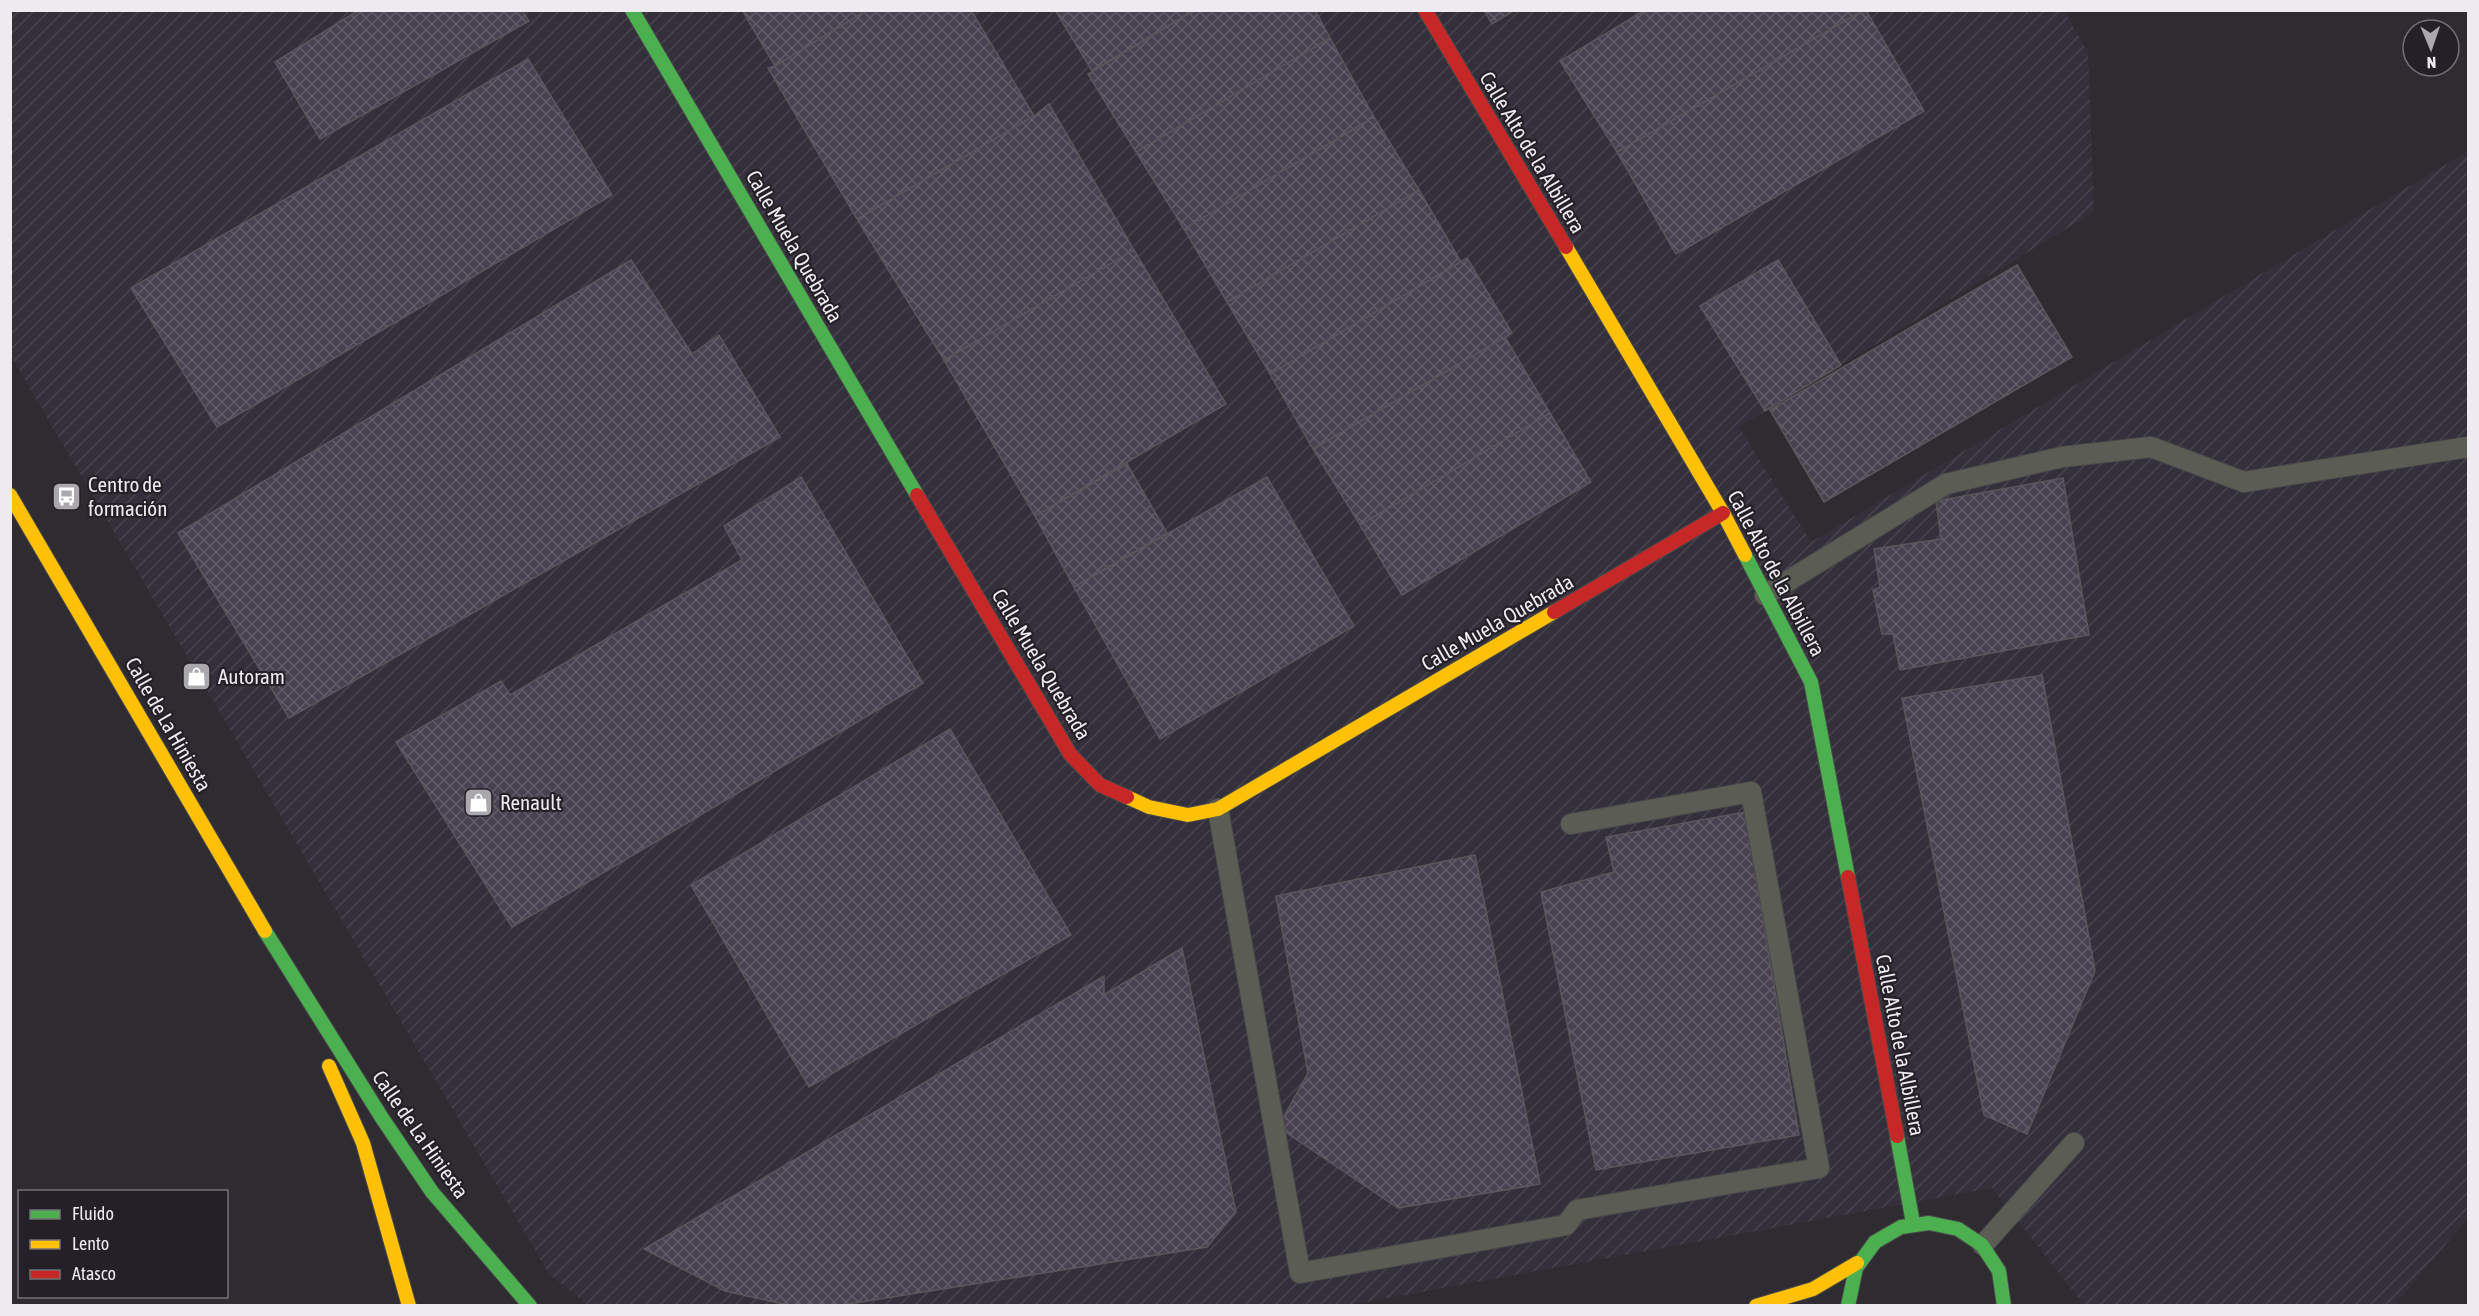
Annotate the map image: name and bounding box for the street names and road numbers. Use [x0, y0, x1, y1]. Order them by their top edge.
street label: Calle Alto de la Albillera [1475, 67, 1591, 237]
street label: Calle Muela Quebrada [742, 166, 848, 326]
street label: Calle Alto de la Albillera [1723, 486, 1831, 660]
street label: Calle Muela Quebrada [1417, 569, 1577, 675]
street label: Calle Muela Quebrada [988, 584, 1096, 744]
street label: Calle de La Hiniesta [121, 653, 217, 795]
street label: Calle Alto de la Albillera [1872, 952, 1930, 1138]
street label: Calle de La Hiniesta [368, 1065, 474, 1203]

